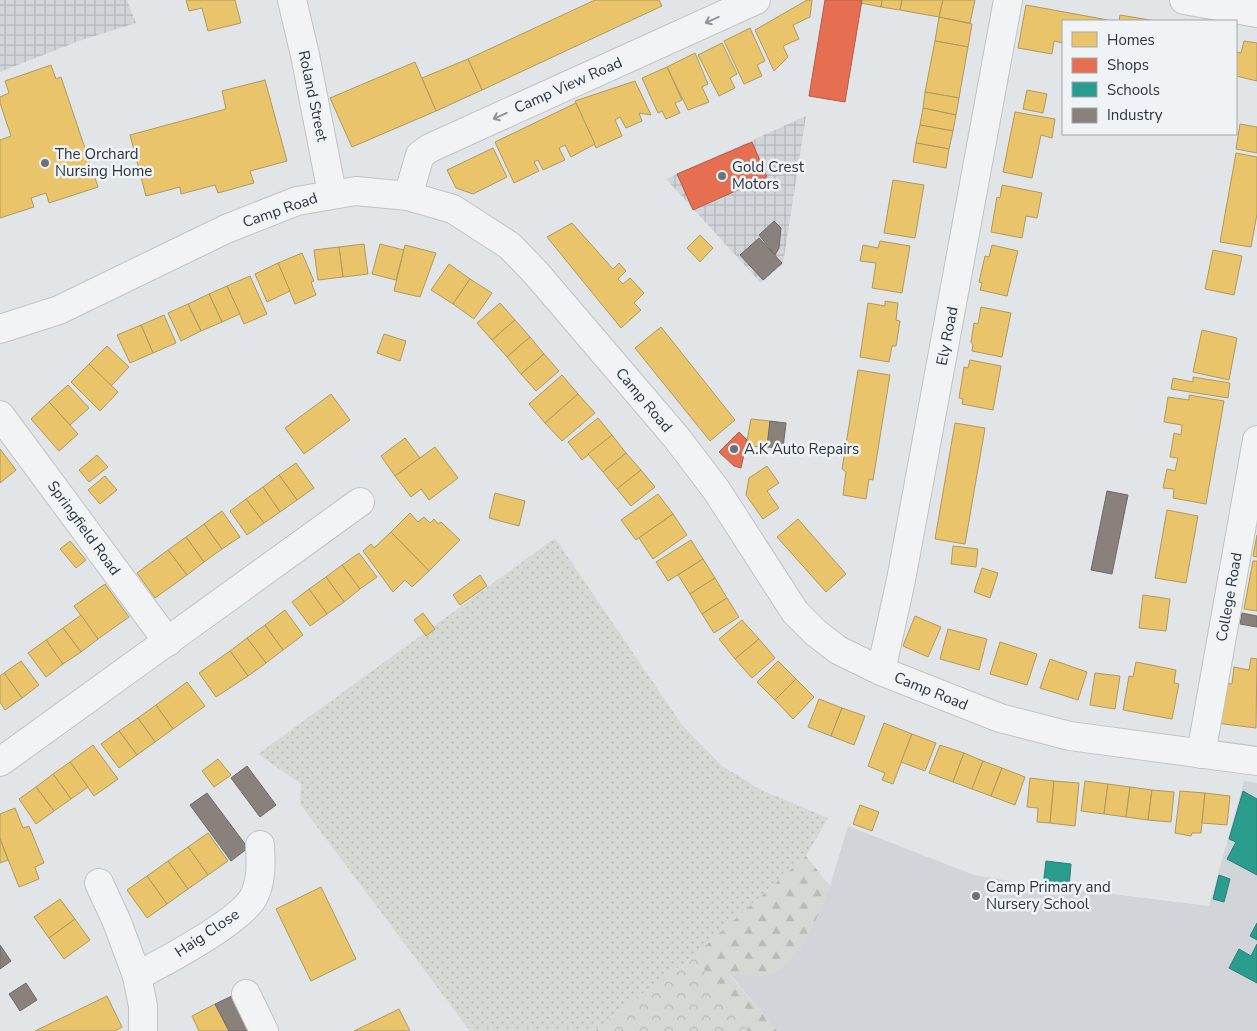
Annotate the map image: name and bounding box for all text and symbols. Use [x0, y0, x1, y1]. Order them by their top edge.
one-way arrow [705, 16, 720, 25]
legend [1062, 20, 1237, 135]
text: Homes [1107, 30, 1155, 50]
street label: Roland Street [294, 49, 333, 144]
street label: Camp View Road [511, 52, 625, 118]
text: Shops [1107, 55, 1149, 75]
text: Schools [1107, 80, 1160, 100]
text: Industry [1107, 105, 1163, 125]
one-way arrow [493, 111, 508, 121]
place label: The Orchard Nursing Home [55, 144, 152, 181]
marker: The Orchard Nursing Home [39, 157, 51, 169]
place label: Gold Crest Motors [732, 157, 805, 194]
marker: Gold Crest Motors [716, 170, 728, 182]
street label: Camp Road [240, 188, 320, 232]
street label: Ely Road [932, 305, 962, 367]
street label: Camp Road [611, 364, 677, 436]
place label: A.K Auto Repairs [744, 439, 859, 459]
marker: A.K Auto Repairs [728, 443, 740, 455]
street label: Springfield Road [43, 477, 125, 579]
street label: College Road [1211, 551, 1247, 643]
street label: Camp Road [891, 667, 971, 715]
place label: Camp Primary and Nursery School [986, 877, 1111, 914]
marker: Camp Primary and Nursery School [970, 890, 982, 902]
street label: Haig Close [171, 904, 243, 962]

